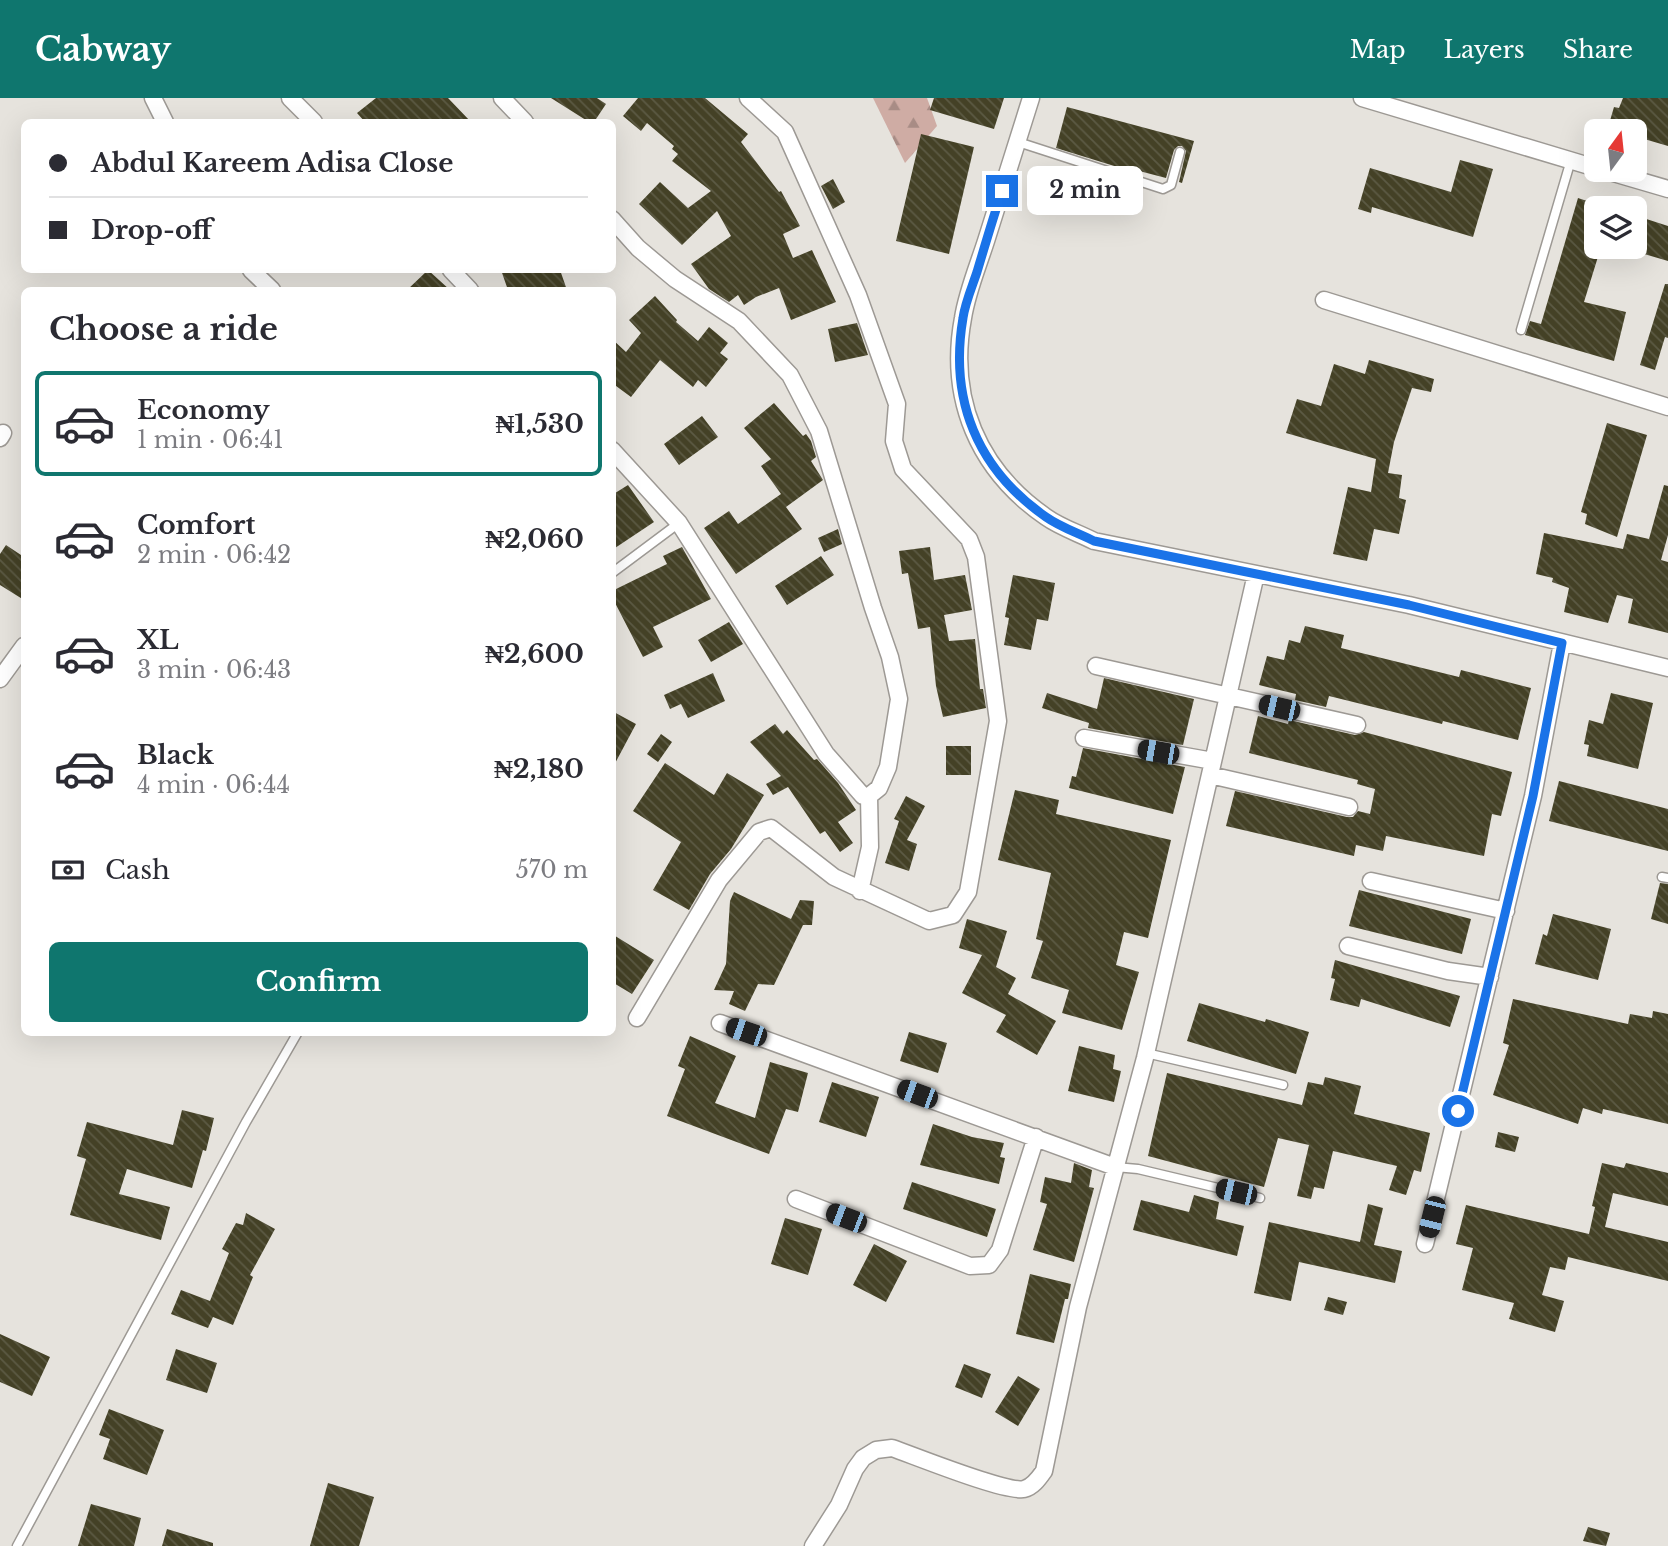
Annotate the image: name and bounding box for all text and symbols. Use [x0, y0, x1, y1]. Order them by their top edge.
text: Cabway [35, 29, 171, 70]
text: Map [1350, 35, 1406, 64]
text: Layers [1444, 35, 1525, 64]
text: Share [1563, 35, 1633, 64]
north arrow [1584, 119, 1647, 182]
map controls [1584, 119, 1647, 259]
text: Abdul Kareem Adisa Close [91, 147, 453, 179]
callout: 2 min [1026, 166, 1142, 216]
route end [986, 175, 1018, 207]
text: 2 min [1049, 176, 1121, 204]
button: layers [1584, 196, 1647, 259]
text: Drop-off [91, 214, 212, 246]
text: Choose a ride [49, 309, 278, 349]
icon: car [53, 392, 116, 455]
text: Economy [137, 394, 270, 426]
text: ₦1,530 [495, 408, 584, 440]
text: 1 min · 06:41 [137, 426, 283, 454]
icon: car [53, 507, 116, 570]
text: Comfort [137, 509, 255, 541]
text: ₦2,060 [485, 523, 584, 555]
text: 2 min · 06:42 [137, 541, 291, 569]
icon: car [53, 622, 116, 685]
text: XL [137, 624, 179, 656]
text: ₦2,600 [485, 638, 584, 670]
text: 3 min · 06:43 [137, 656, 291, 684]
car [1257, 693, 1302, 723]
icon: car [53, 737, 116, 800]
car [1136, 738, 1181, 766]
text: Black [137, 739, 214, 771]
text: ₦2,180 [494, 753, 584, 785]
text: 4 min · 06:44 [137, 771, 290, 799]
icon: cash [49, 851, 87, 889]
text: Cash [105, 854, 170, 886]
text: 570 m [516, 856, 588, 884]
button: Confirm [49, 942, 588, 1022]
car [723, 1015, 770, 1049]
car [894, 1077, 941, 1111]
route start [1442, 1095, 1474, 1127]
car [1214, 1177, 1259, 1207]
car [1417, 1194, 1448, 1240]
car [823, 1201, 870, 1235]

